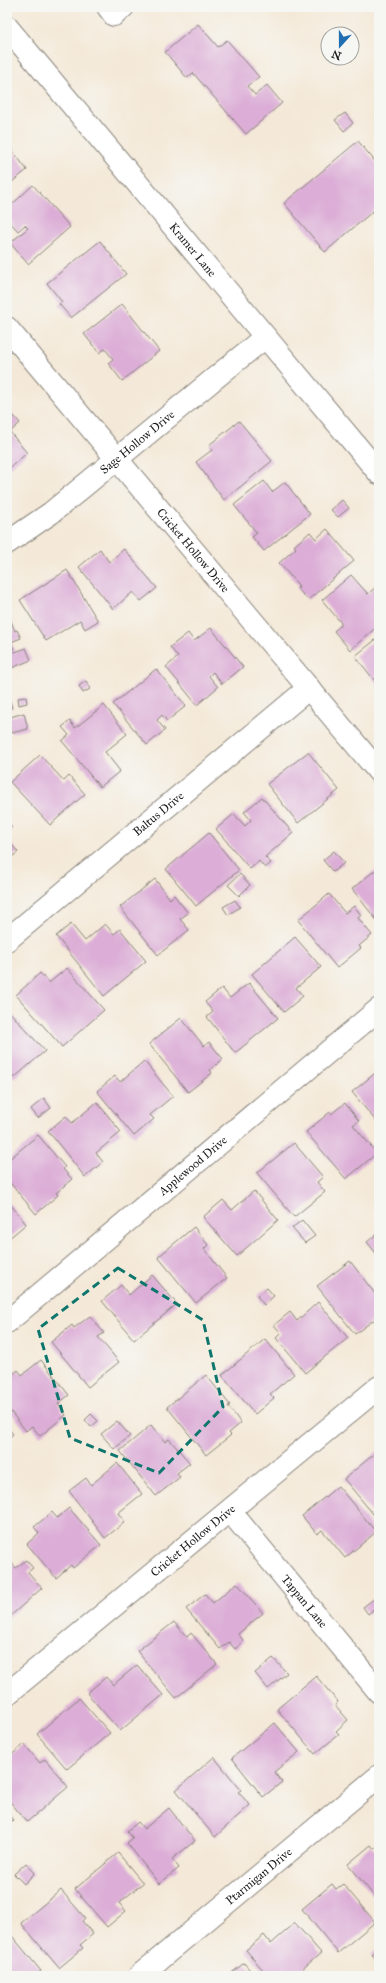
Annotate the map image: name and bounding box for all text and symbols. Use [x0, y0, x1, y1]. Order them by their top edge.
north arrow [320, 26, 360, 66]
text: N [329, 47, 343, 63]
street label: Kramer Lane [166, 220, 219, 279]
street label: Sage Hollow Drive [97, 407, 177, 477]
street label: Cricket Hollow Drive [154, 505, 232, 595]
street label: Baltus Drive [130, 789, 186, 839]
street label: Applewood Drive [155, 1133, 230, 1199]
street label: Cricket Hollow Drive [148, 1502, 238, 1580]
street label: Tappan Lane [279, 1572, 330, 1631]
street label: Ptarmigan Drive [223, 1845, 295, 1908]

